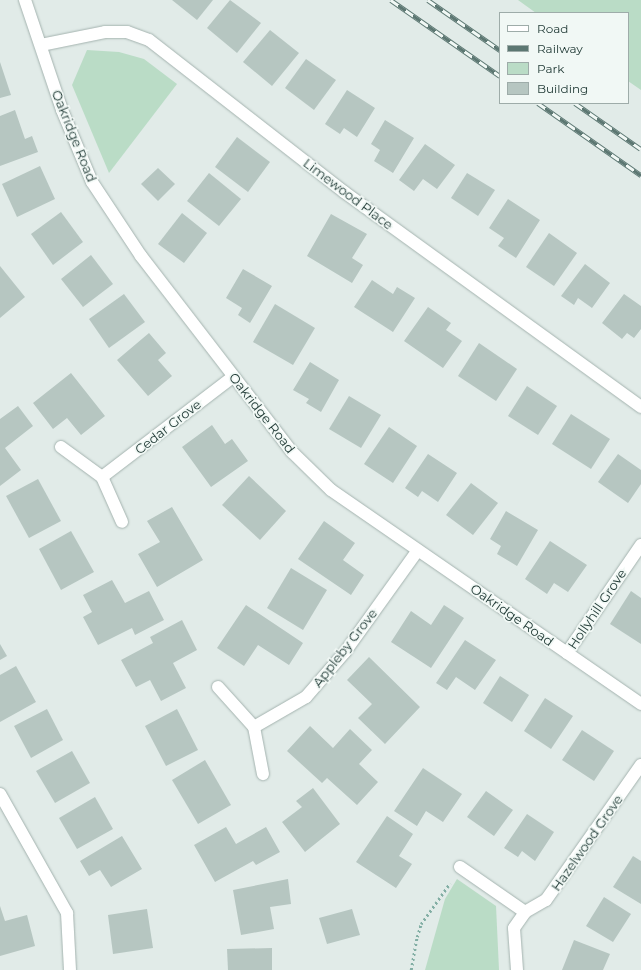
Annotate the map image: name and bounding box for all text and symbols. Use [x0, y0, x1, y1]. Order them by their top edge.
legend [499, 12, 629, 104]
text: Road [537, 21, 568, 36]
text: Railway [537, 41, 583, 56]
text: Park [537, 61, 564, 76]
text: Building [537, 81, 588, 96]
street label: Oakridge Road [48, 88, 100, 184]
street label: Limewood Place [300, 155, 396, 233]
street label: Oakridge Road [226, 370, 298, 456]
street label: Cedar Grove [132, 396, 204, 458]
street label: Hollyhill Grove [564, 566, 630, 652]
street label: Oakridge Road [467, 581, 557, 649]
street label: Appleby Grove [310, 606, 380, 690]
street label: Hazelwood Grove [548, 792, 626, 894]

